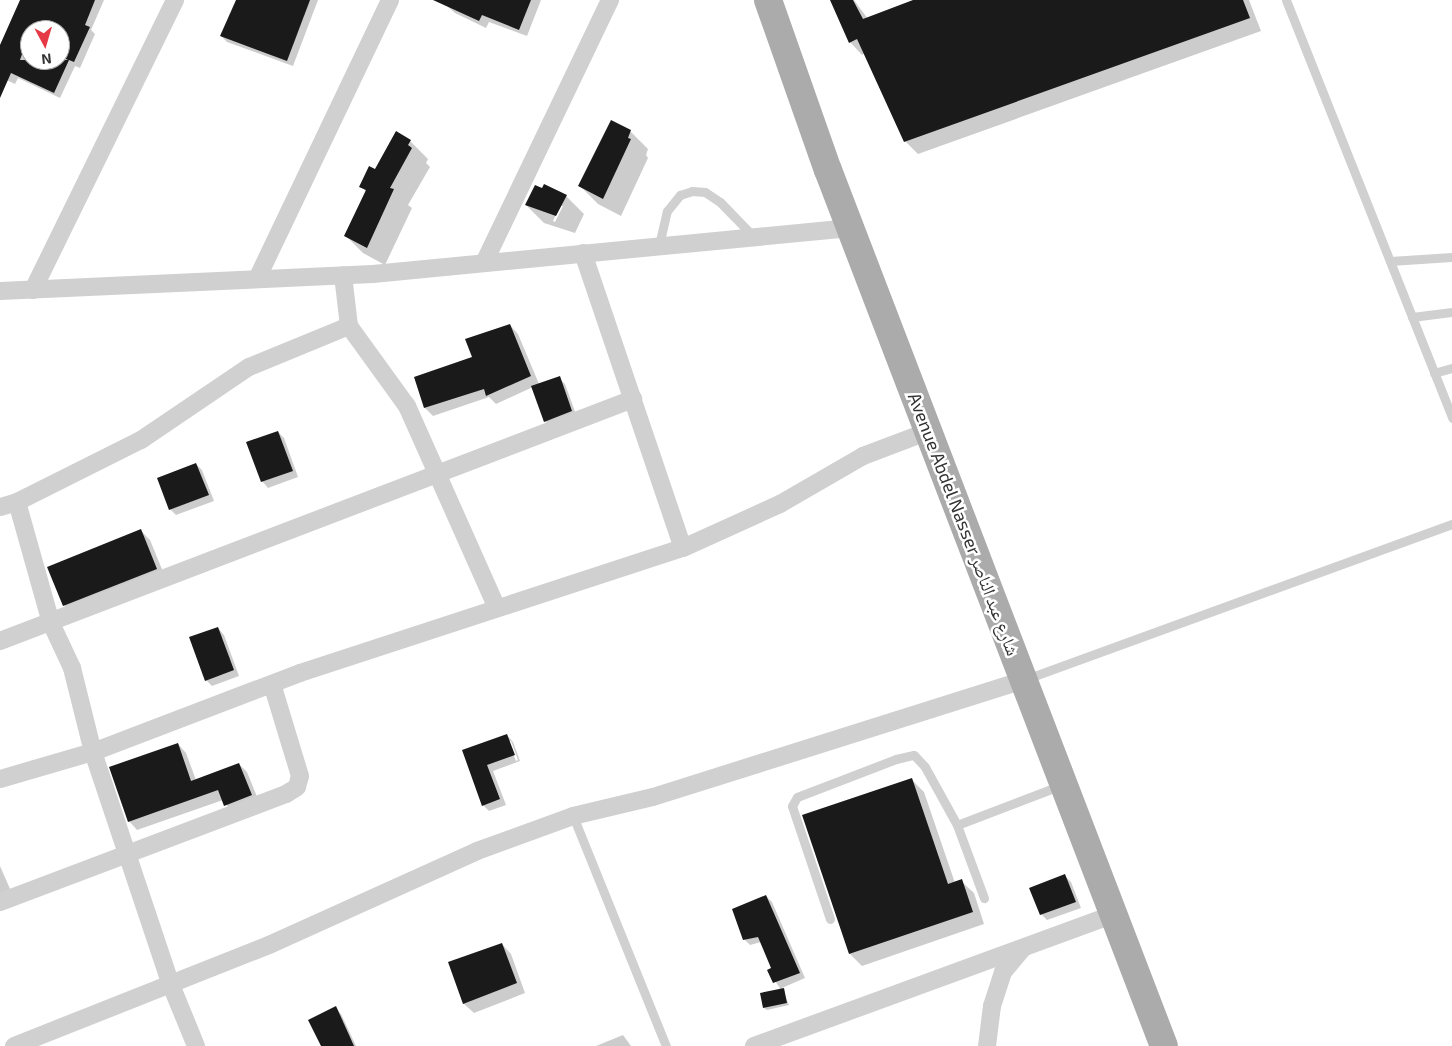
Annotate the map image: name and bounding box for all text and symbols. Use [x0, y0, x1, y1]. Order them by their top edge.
north arrow [20, 20, 70, 70]
text: N [41, 50, 52, 68]
street label: Avenue Abdel Nasser شارع عبد الناصر [904, 389, 1024, 659]

